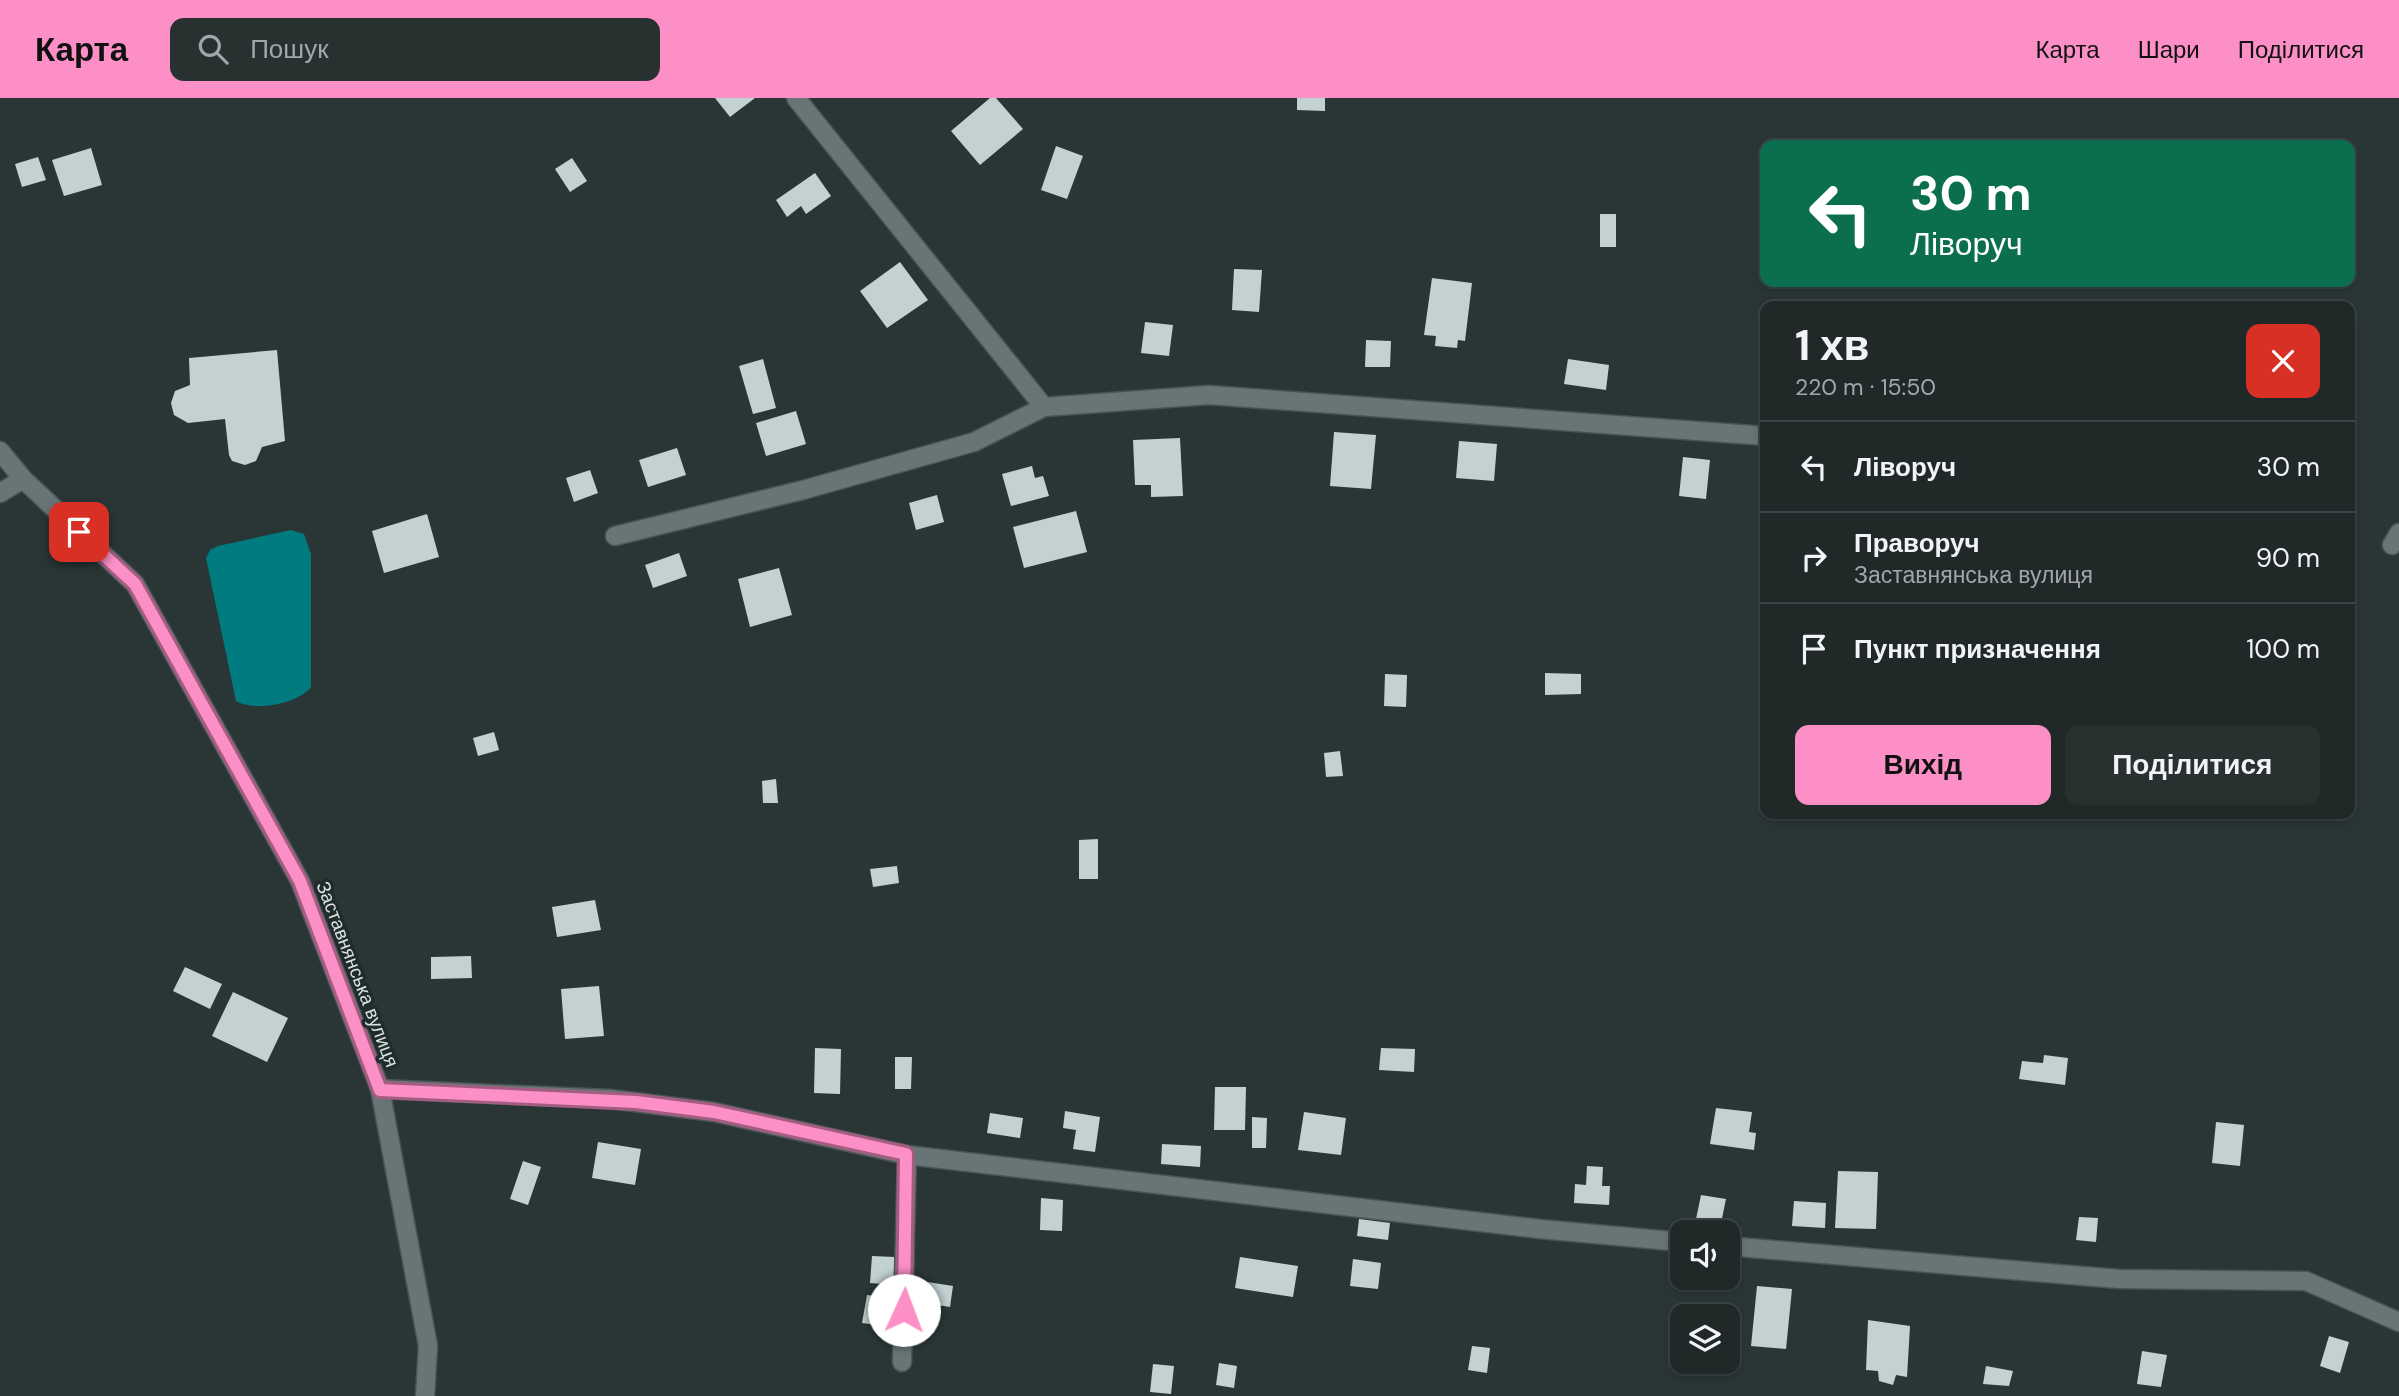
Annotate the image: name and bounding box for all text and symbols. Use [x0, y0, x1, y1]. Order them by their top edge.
search box [170, 18, 660, 81]
text: Карта [35, 28, 128, 71]
icon: search [194, 30, 232, 68]
text: Пошук [250, 32, 329, 66]
text: Карта [2035, 34, 2100, 65]
text: Шари [2138, 34, 2200, 65]
text: Поділитися [2238, 34, 2364, 65]
text: 30 m [1910, 161, 2032, 225]
icon: left [1795, 168, 1886, 259]
text: Ліворуч [1910, 223, 2023, 265]
text: 1 хв [1795, 318, 1869, 373]
button: close [2246, 324, 2320, 398]
text: 220 m · 15:50 [1795, 372, 1936, 402]
icon: left [1795, 448, 1833, 486]
text: Ліворуч [1854, 450, 1956, 484]
text: 30 m [2257, 450, 2320, 484]
pin [49, 502, 109, 562]
icon: arrive [60, 513, 98, 551]
text: Праворуч [1854, 526, 1980, 560]
icon: right [1795, 539, 1833, 577]
text: 90 m [2256, 541, 2320, 575]
text: Заставнянська вулиця [1854, 560, 2093, 590]
icon: arrive [1795, 630, 1833, 668]
text: Пункт призначення [1854, 632, 2101, 666]
text: 100 m [2246, 632, 2320, 666]
button: Вихід [1795, 725, 2051, 805]
button: Поділитися [2065, 725, 2320, 805]
street label: Заставнянська вулиця [310, 878, 405, 1071]
map controls [1670, 1220, 1740, 1374]
button: sound [1670, 1220, 1740, 1290]
position arrow [867, 1273, 941, 1347]
button: layers [1670, 1304, 1740, 1374]

